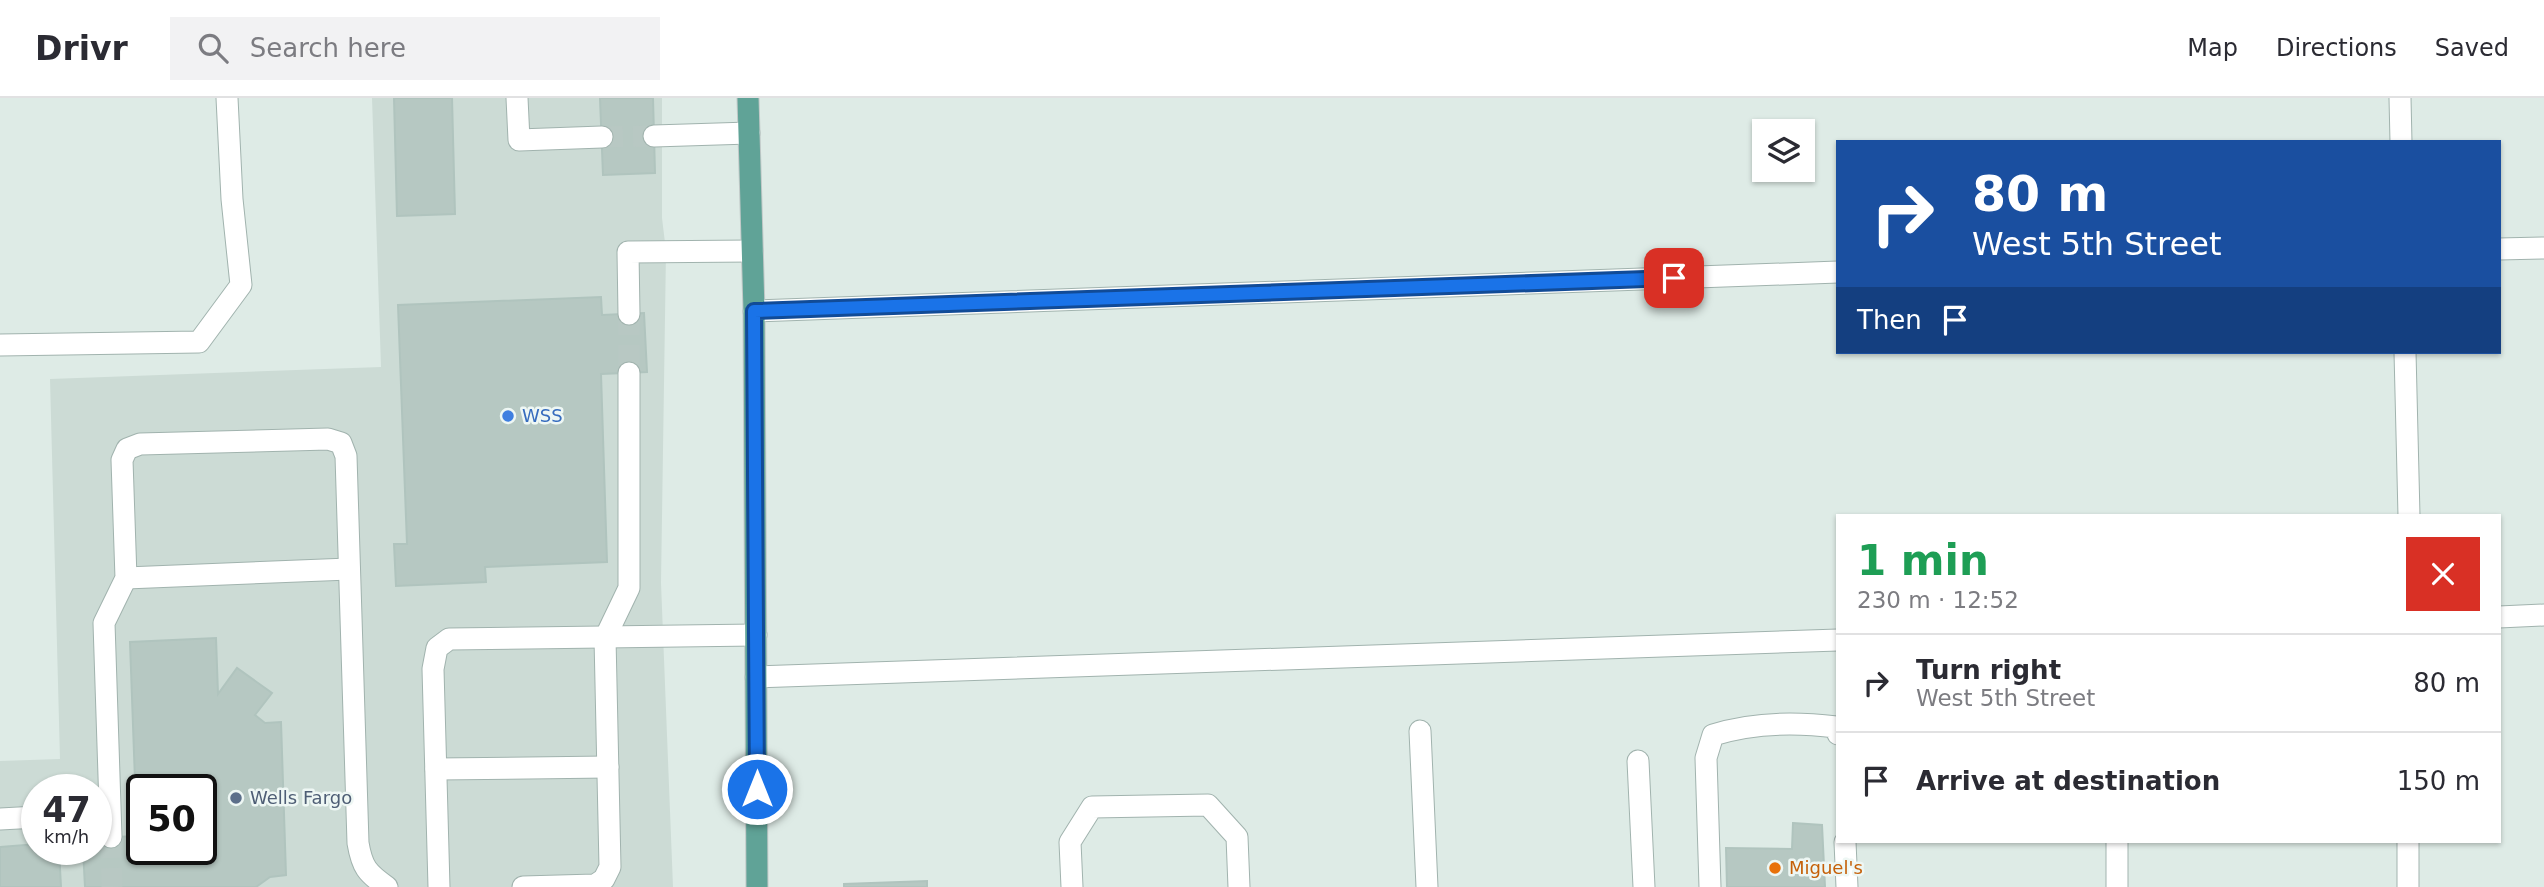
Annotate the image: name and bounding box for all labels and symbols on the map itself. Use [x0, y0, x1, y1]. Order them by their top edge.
pin [1644, 248, 1704, 308]
place label: WSS [522, 405, 563, 426]
marker: WSS [500, 408, 516, 424]
position arrow [720, 752, 794, 826]
speed limit sign: 50 [126, 774, 217, 865]
place label: Wells Fargo [250, 787, 352, 808]
marker: Wells Fargo [228, 790, 244, 806]
place label: Miguel's [1789, 857, 1863, 878]
marker: Miguel's [1767, 860, 1783, 876]

